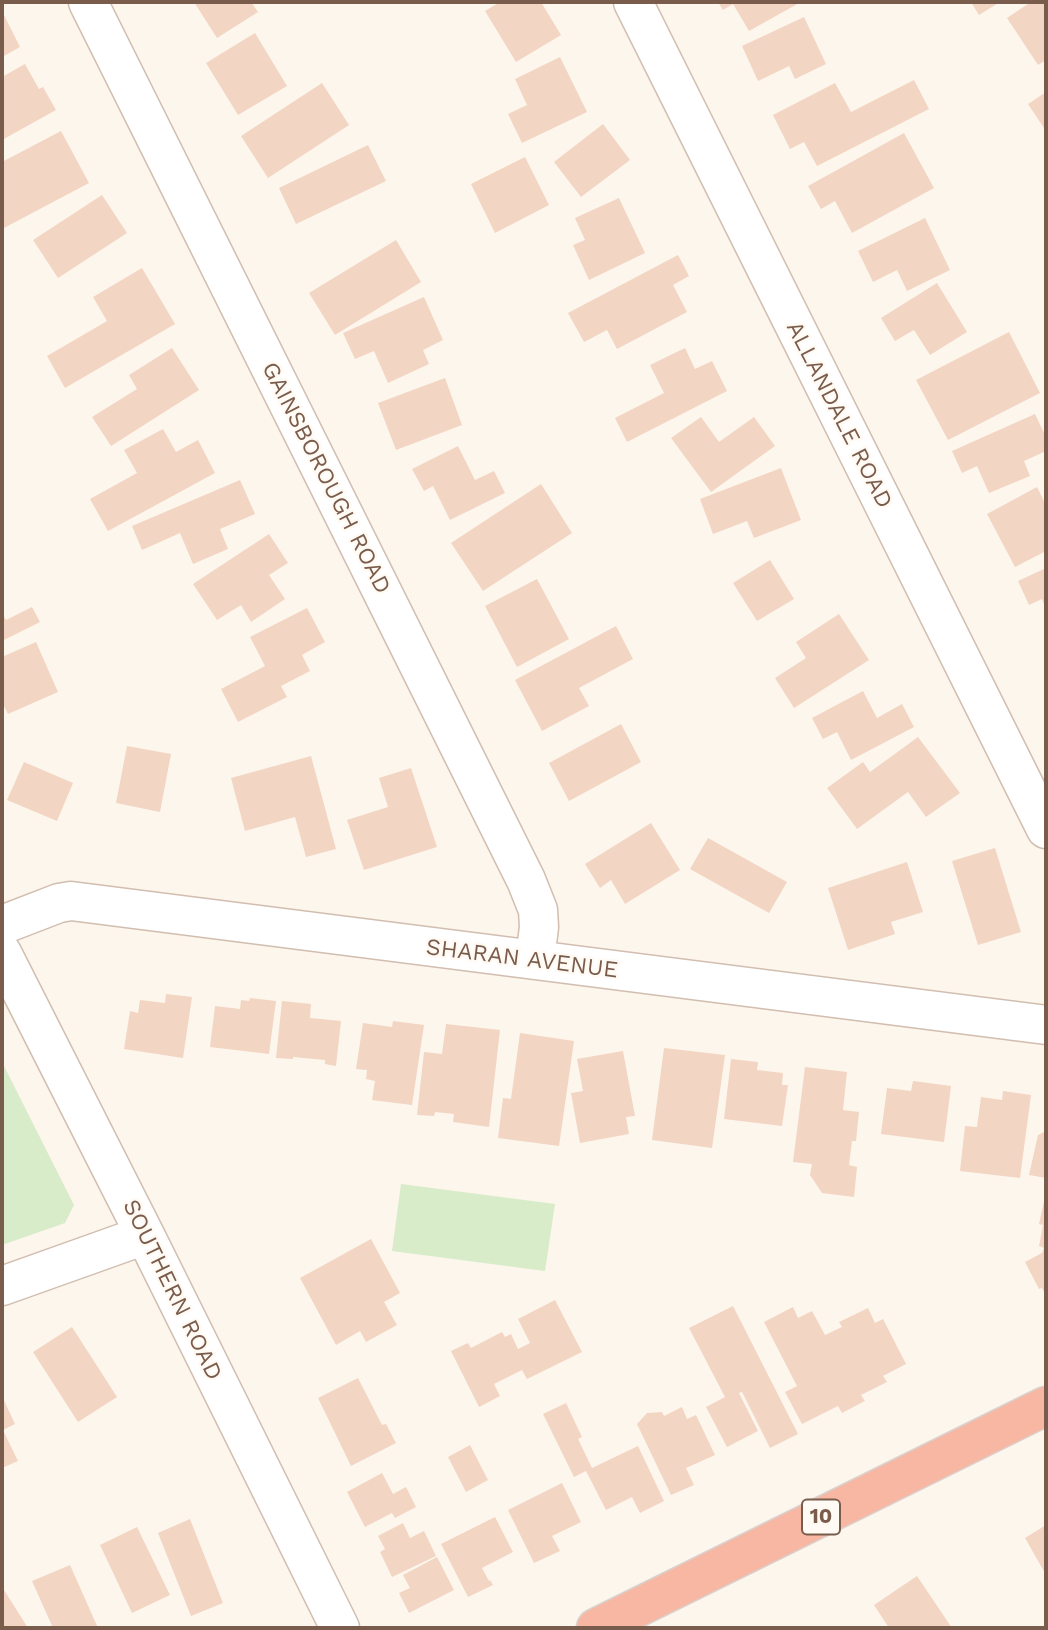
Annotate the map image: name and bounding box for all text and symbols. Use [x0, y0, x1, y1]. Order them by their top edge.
street label: ALLANDALE ROAD [780, 317, 898, 513]
street label: GAINSBOROUGH ROAD [256, 358, 396, 598]
street label: SHARAN AVENUE [424, 934, 620, 984]
street label: SOUTHERN ROAD [116, 1195, 228, 1385]
road number: 10 [802, 1500, 840, 1534]

